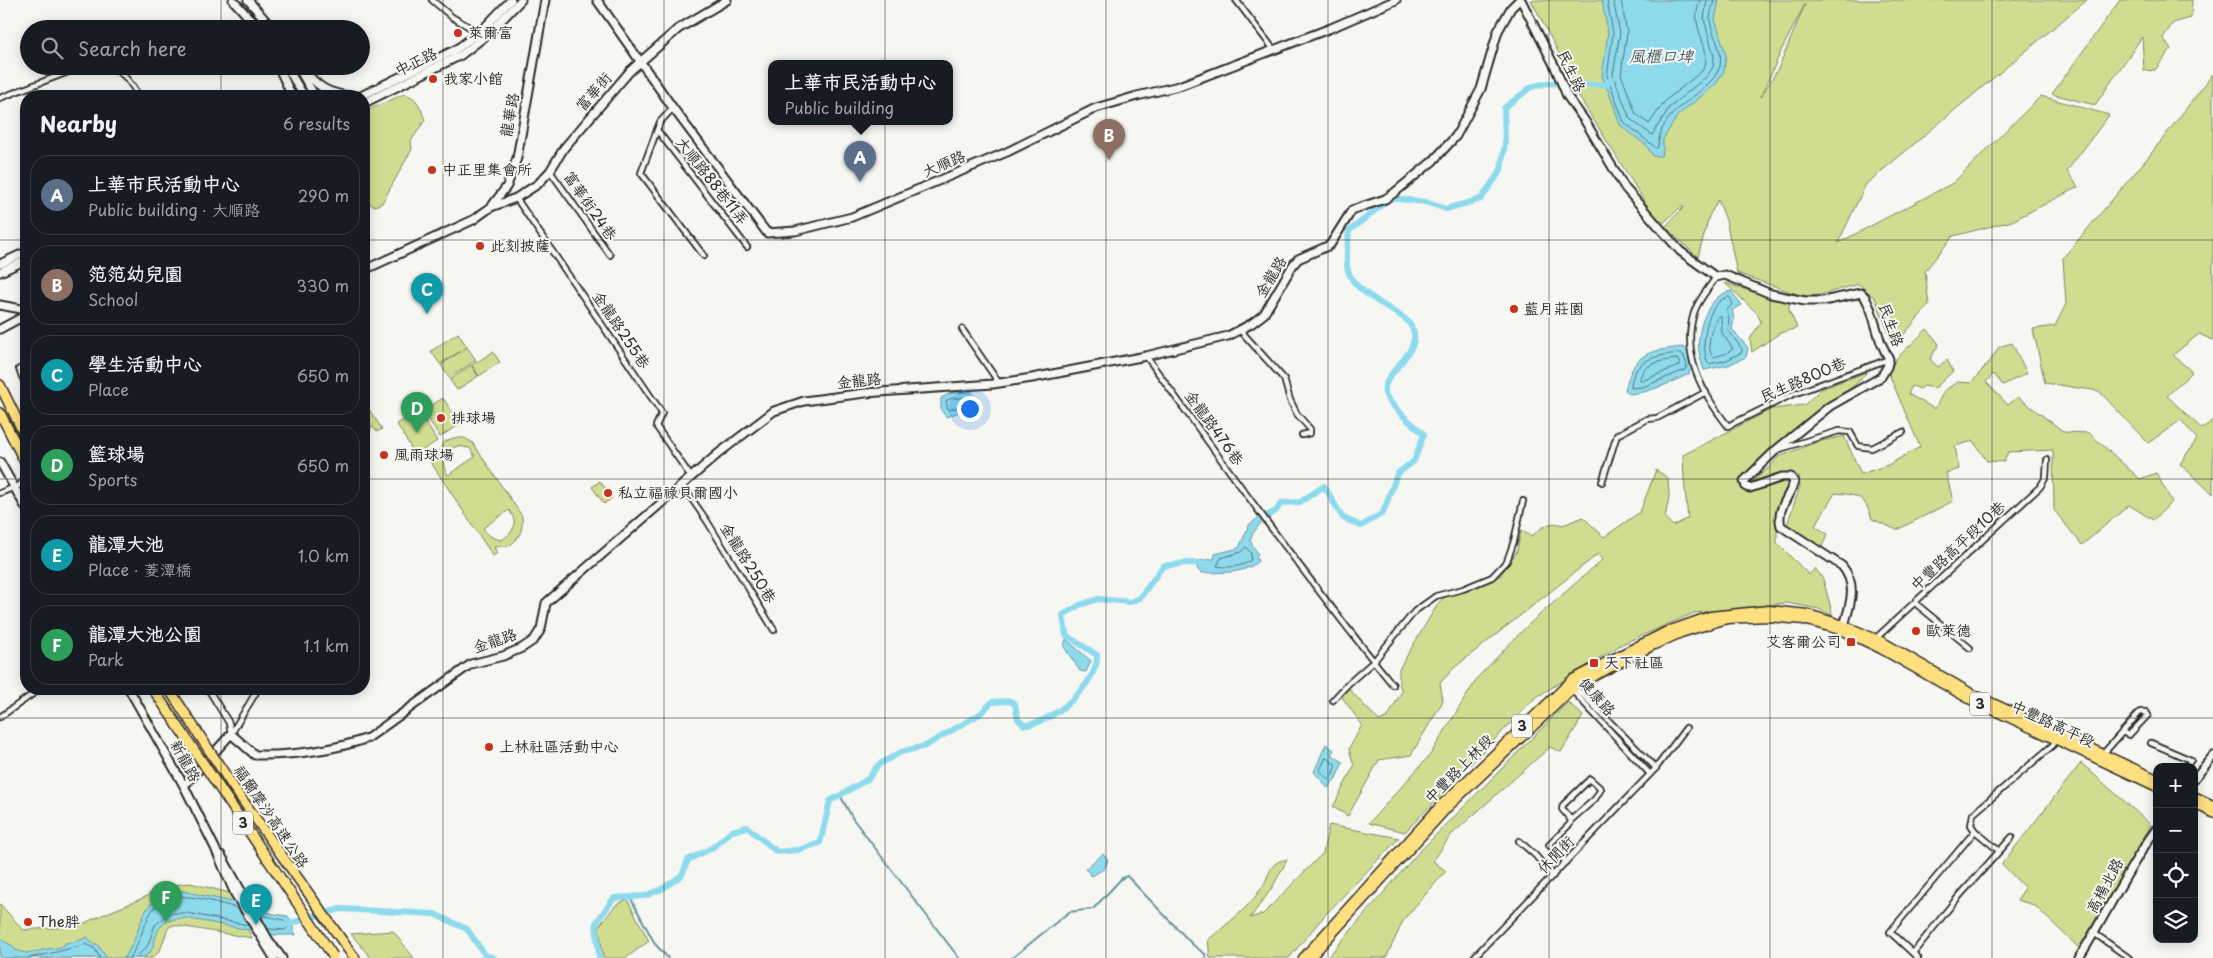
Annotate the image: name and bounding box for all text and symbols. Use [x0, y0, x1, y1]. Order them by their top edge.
search box [20, 20, 370, 75]
place label: 萊爾富 [468, 20, 513, 43]
marker: 萊爾富 [452, 27, 464, 39]
icon: search [38, 34, 66, 62]
text: Search here [78, 34, 187, 62]
street label: 中正路 [390, 40, 441, 81]
water label: 風櫃口埤 [1629, 43, 1695, 67]
street label: 民生路 [1552, 45, 1593, 96]
popup [768, 60, 953, 125]
place label: 我家小館 [443, 66, 503, 89]
street label: 富華街 [569, 66, 616, 116]
text: 上華市民活動中心 [784, 67, 937, 95]
marker: 我家小館 [427, 73, 439, 85]
street label: 龍華路 [493, 91, 524, 139]
text: Public building [784, 95, 894, 119]
text: Nearby [40, 107, 117, 139]
text: 6 results [283, 111, 350, 135]
pin: B [1093, 119, 1125, 160]
street label: 大順路88巷11弄 [671, 131, 755, 229]
pin: A [844, 141, 876, 182]
street label: 大順路 [918, 143, 969, 182]
place label: 中正里集會所 [442, 157, 532, 180]
marker: 中正里集會所 [426, 164, 438, 176]
street label: 富華街24巷 [559, 166, 624, 245]
text: 上華市民活動中心 [88, 169, 240, 197]
text: A [51, 183, 63, 207]
text: 290 m [298, 183, 349, 207]
text: Public building · 大順路 [88, 197, 260, 221]
place label: 此刻披薩 [490, 233, 550, 256]
marker: 此刻披薩 [474, 240, 486, 252]
street label: 金龍路 [1248, 251, 1291, 301]
text: 笵笵幼兒園 [88, 259, 183, 287]
text: B [52, 273, 62, 297]
text: 330 m [296, 273, 349, 297]
pin: C [411, 273, 443, 314]
street label: 金龍路255巷 [588, 286, 657, 373]
text: School [88, 287, 138, 311]
place label: 藍月莊園 [1524, 296, 1584, 319]
street label: 民生路 [1874, 299, 1911, 350]
marker: 藍月莊園 [1508, 303, 1520, 315]
text: 學生活動中心 [88, 349, 202, 377]
street label: 民生路800巷 [1756, 350, 1849, 407]
text: C [51, 363, 63, 387]
text: 650 m [297, 363, 349, 387]
street label: 金龍路 [835, 366, 882, 393]
text: Place [88, 377, 129, 401]
street label: 金龍路476巷 [1180, 385, 1250, 470]
pin: D [401, 392, 433, 433]
your location [957, 396, 983, 422]
place label: 排球場 [451, 405, 496, 428]
marker: 排球場 [435, 412, 447, 424]
text: 籃球場 [88, 439, 145, 467]
place label: 風雨球場 [394, 442, 454, 465]
marker: 風雨球場 [378, 449, 390, 461]
text: D [51, 453, 63, 477]
text: 650 m [297, 453, 349, 477]
text: Sports [88, 467, 137, 491]
place label: 私立福祿貝爾國小 [618, 480, 738, 503]
marker: 私立福祿貝爾國小 [602, 487, 614, 499]
street label: 中豐路高平段10巷 [1904, 495, 2010, 595]
street label: 金龍路250巷 [715, 518, 783, 607]
text: 龍潭大池 [88, 529, 164, 557]
text: E [52, 543, 62, 567]
text: 1.0 km [298, 543, 349, 567]
text: Place · 菱潭橋 [88, 557, 192, 581]
place label: 歐萊德 [1926, 618, 1971, 641]
text: 龍潭大池公園 [88, 619, 202, 647]
street label: 金龍路 [469, 621, 520, 658]
marker: 歐萊德 [1910, 625, 1922, 637]
place label: 艾客爾公司 [1766, 629, 1841, 652]
text: F [52, 633, 62, 657]
text: 1.1 km [303, 633, 349, 657]
marker: 艾客爾公司 [1845, 636, 1857, 648]
text: Park [88, 647, 124, 671]
place label: 天下社區 [1604, 650, 1664, 673]
marker: 天下社區 [1588, 657, 1600, 669]
street label: 健康路 [1575, 672, 1622, 720]
road number: 3 [1970, 692, 1990, 716]
street label: 中豐路高平段 [2008, 693, 2099, 752]
road number: 3 [1512, 714, 1532, 738]
street label: 中豐路上林段 [1418, 728, 1498, 808]
place label: 上林社區活動中心 [499, 734, 619, 757]
street label: 新龍路 [165, 735, 207, 786]
marker: 上林社區活動中心 [483, 741, 495, 753]
street label: 福爾摩沙高速公路 [229, 760, 315, 872]
map controls [2153, 763, 2198, 943]
button: + [2153, 763, 2198, 808]
button: − [2153, 808, 2198, 853]
road number: 3 [233, 811, 253, 834]
street label: 休閒街 [1531, 830, 1579, 878]
street label: 高楊北路 [2079, 853, 2128, 917]
button: locate [2153, 853, 2198, 898]
pin: F [150, 881, 182, 922]
pin: E [240, 884, 272, 925]
button: layers [2153, 898, 2198, 943]
place label: The胖 [38, 909, 81, 932]
marker: The胖 [22, 916, 34, 928]

